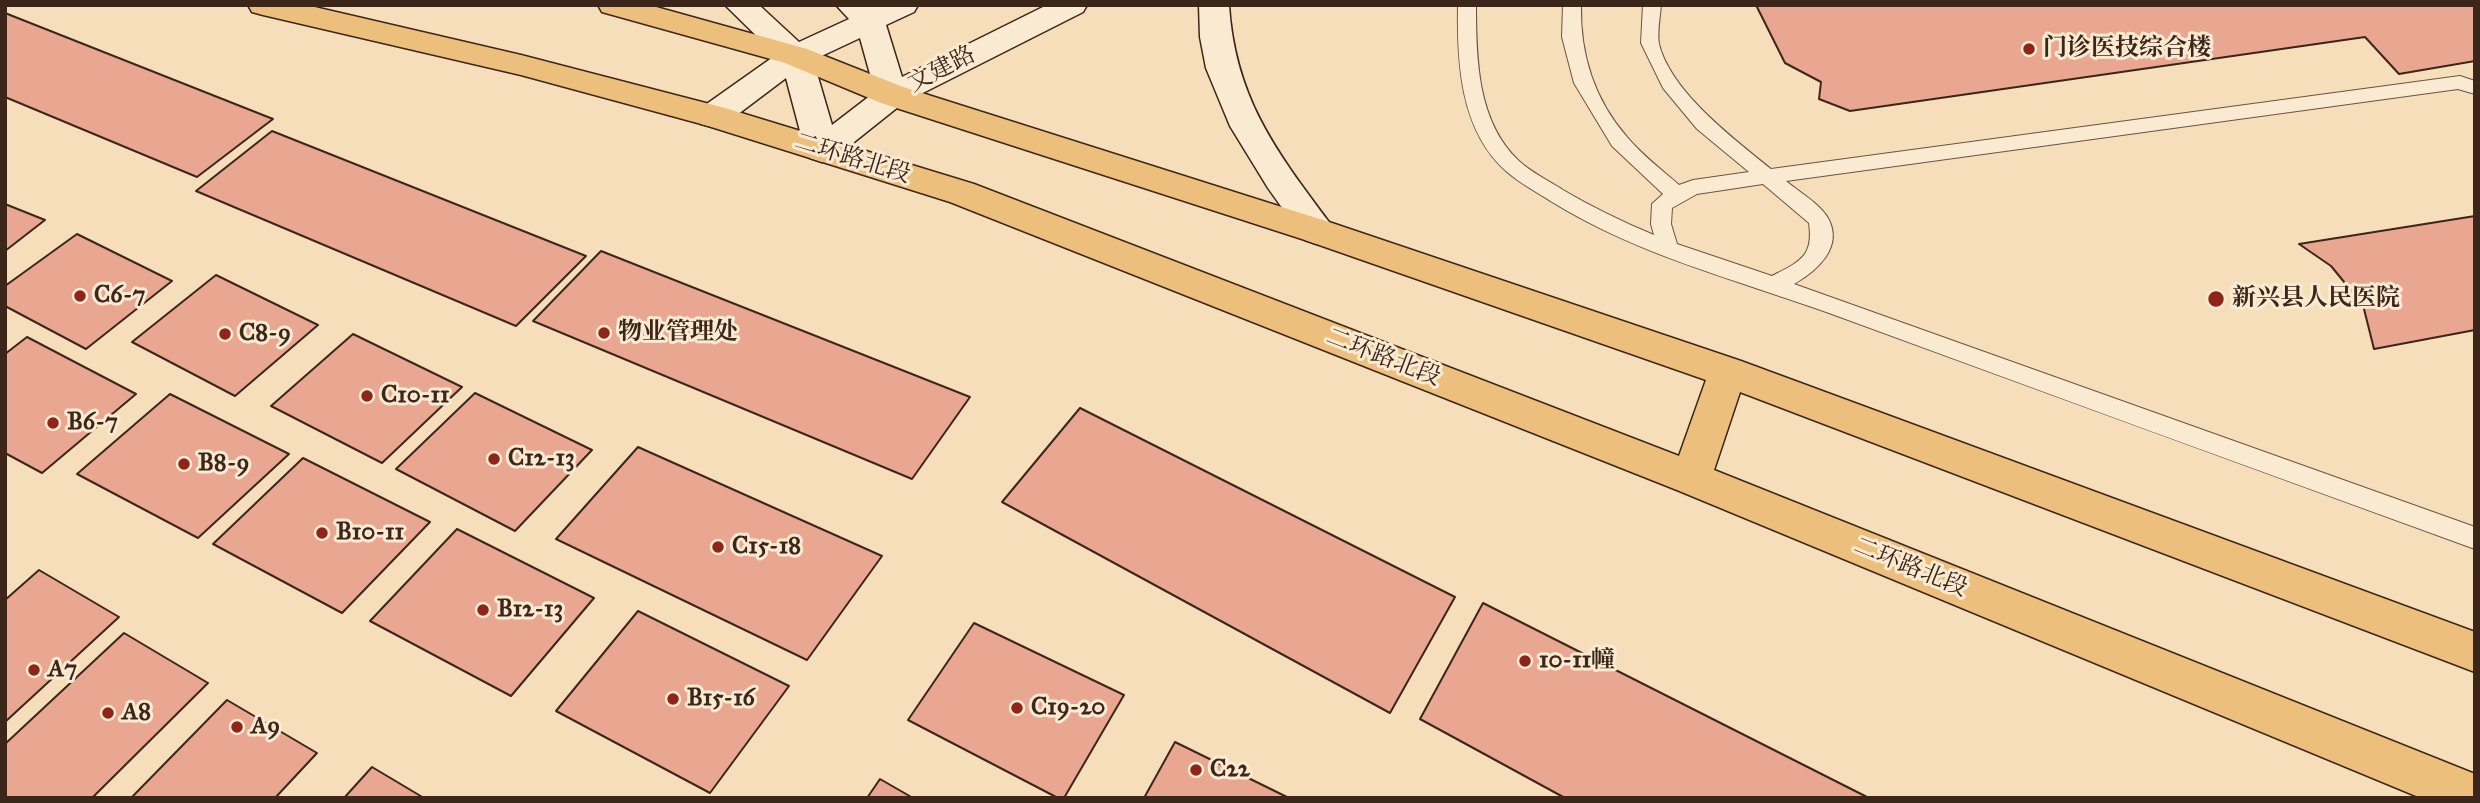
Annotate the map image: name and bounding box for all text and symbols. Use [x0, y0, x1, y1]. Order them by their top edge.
place label: 门诊医技综合楼 [2043, 35, 2211, 63]
street label: 文建路 [903, 41, 981, 99]
marker: 门诊医技综合楼 [2021, 41, 2037, 57]
street label: 二环路北段 [790, 128, 914, 190]
place label: C6-7 [94, 282, 145, 310]
place label: 新兴县人民医院 [2232, 285, 2400, 313]
marker: C6-7 [72, 288, 88, 304]
marker: 新兴县人民医院 [2206, 289, 2226, 309]
place label: 物业管理处 [618, 319, 738, 347]
place label: C8-9 [239, 320, 291, 348]
street label: 二环路北段 [1322, 323, 1444, 393]
marker: 物业管理处 [596, 325, 612, 341]
marker: C8-9 [217, 326, 233, 342]
place label: C10-11 [381, 382, 450, 410]
marker: C10-11 [359, 388, 375, 404]
place label: B6-7 [67, 409, 118, 437]
marker: B6-7 [45, 415, 61, 431]
place label: C12-13 [508, 445, 575, 473]
place label: B8-9 [198, 450, 249, 478]
marker: C12-13 [486, 451, 502, 467]
marker: B8-9 [176, 456, 192, 472]
place label: B10-11 [336, 519, 404, 547]
marker: B10-11 [314, 525, 330, 541]
street label: 二环路北段 [1849, 532, 1971, 604]
place label: C15-18 [732, 533, 801, 561]
marker: C15-18 [710, 539, 726, 555]
place label: B12-13 [497, 596, 563, 624]
marker: B12-13 [475, 602, 491, 618]
place label: 10-11幢 [1539, 647, 1615, 675]
marker: 10-11幢 [1517, 653, 1533, 669]
place label: A7 [48, 656, 77, 684]
marker: A7 [26, 662, 42, 678]
place label: B15-16 [687, 685, 755, 713]
marker: B15-16 [665, 691, 681, 707]
place label: C19-20 [1031, 694, 1105, 722]
place label: A8 [122, 699, 151, 727]
marker: C19-20 [1009, 700, 1025, 716]
marker: A8 [100, 705, 116, 721]
place label: A9 [251, 713, 280, 741]
marker: A9 [229, 719, 245, 735]
place label: C22 [1210, 756, 1250, 784]
marker: C22 [1188, 762, 1204, 778]

